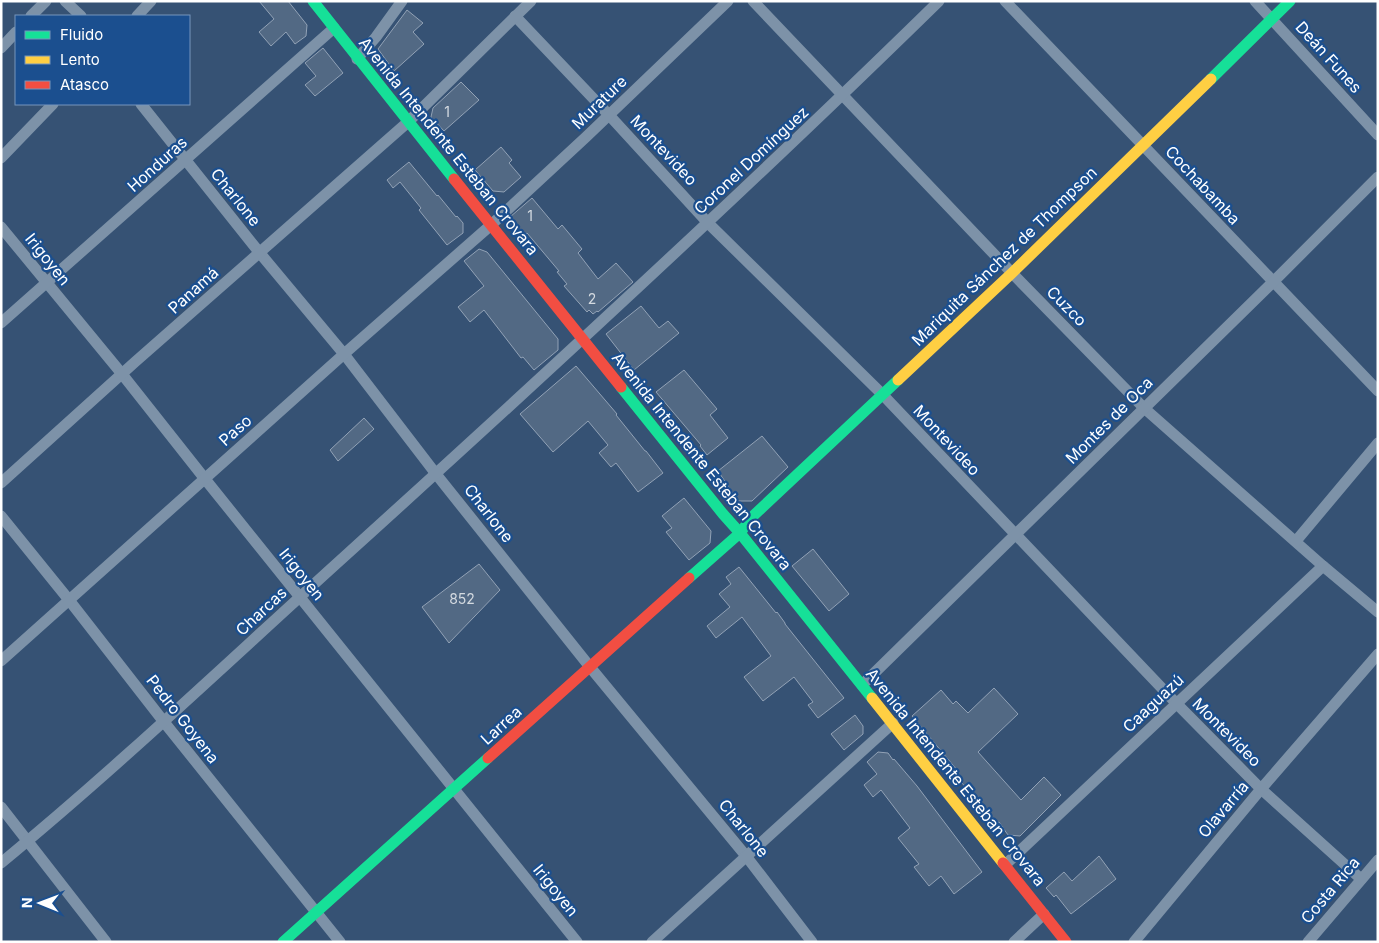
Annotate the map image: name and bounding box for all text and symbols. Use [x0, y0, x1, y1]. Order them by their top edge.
legend [15, 15, 190, 105]
street label: Deán Funes [1292, 17, 1366, 97]
text: Fluido [60, 25, 103, 44]
street label: Avenida Intendente Esteban Crovara [355, 33, 543, 259]
text: Lento [60, 50, 100, 69]
street label: Murature [567, 71, 631, 133]
text: Atasco [60, 75, 109, 94]
street label: Coronel Domínguez [690, 102, 812, 218]
house number: 1 [444, 103, 450, 120]
street label: Montevideo [626, 111, 702, 189]
street label: Honduras [123, 132, 191, 196]
street label: Cochabamba [1161, 141, 1245, 229]
street label: Mariquita Sánchez de Thompson [907, 162, 1101, 350]
street label: Charlone [207, 164, 265, 230]
house number: 1 [527, 207, 533, 224]
street label: Irigoyen [21, 229, 75, 289]
street label: Panamá [164, 262, 222, 318]
street label: Cuzco [1043, 282, 1091, 330]
house number: 2 [588, 290, 596, 307]
street label: Avenida Intendente Esteban Crovara [608, 348, 796, 574]
street label: Montes de Oca [1061, 372, 1157, 468]
street label: Montevideo [909, 401, 985, 479]
street label: Paso [214, 410, 256, 450]
street label: Charlone [460, 480, 518, 546]
street label: Irigoyen [275, 544, 329, 604]
street label: Charcas [231, 582, 291, 640]
house number: 852 [449, 590, 475, 607]
street label: Avenida Intendente Esteban Crovara [862, 664, 1050, 890]
street label: Caaguazú [1118, 670, 1188, 736]
street label: Pedro Goyena [142, 671, 224, 767]
street label: Montevideo [1188, 693, 1266, 771]
street label: Larrea [476, 701, 526, 749]
street label: Olavarría [1193, 776, 1253, 842]
street label: Charlone [715, 795, 773, 861]
street label: Costa Rica [1296, 853, 1364, 927]
street label: Irigoyen [529, 860, 583, 920]
north arrow [15, 878, 65, 928]
text: N [18, 897, 35, 908]

